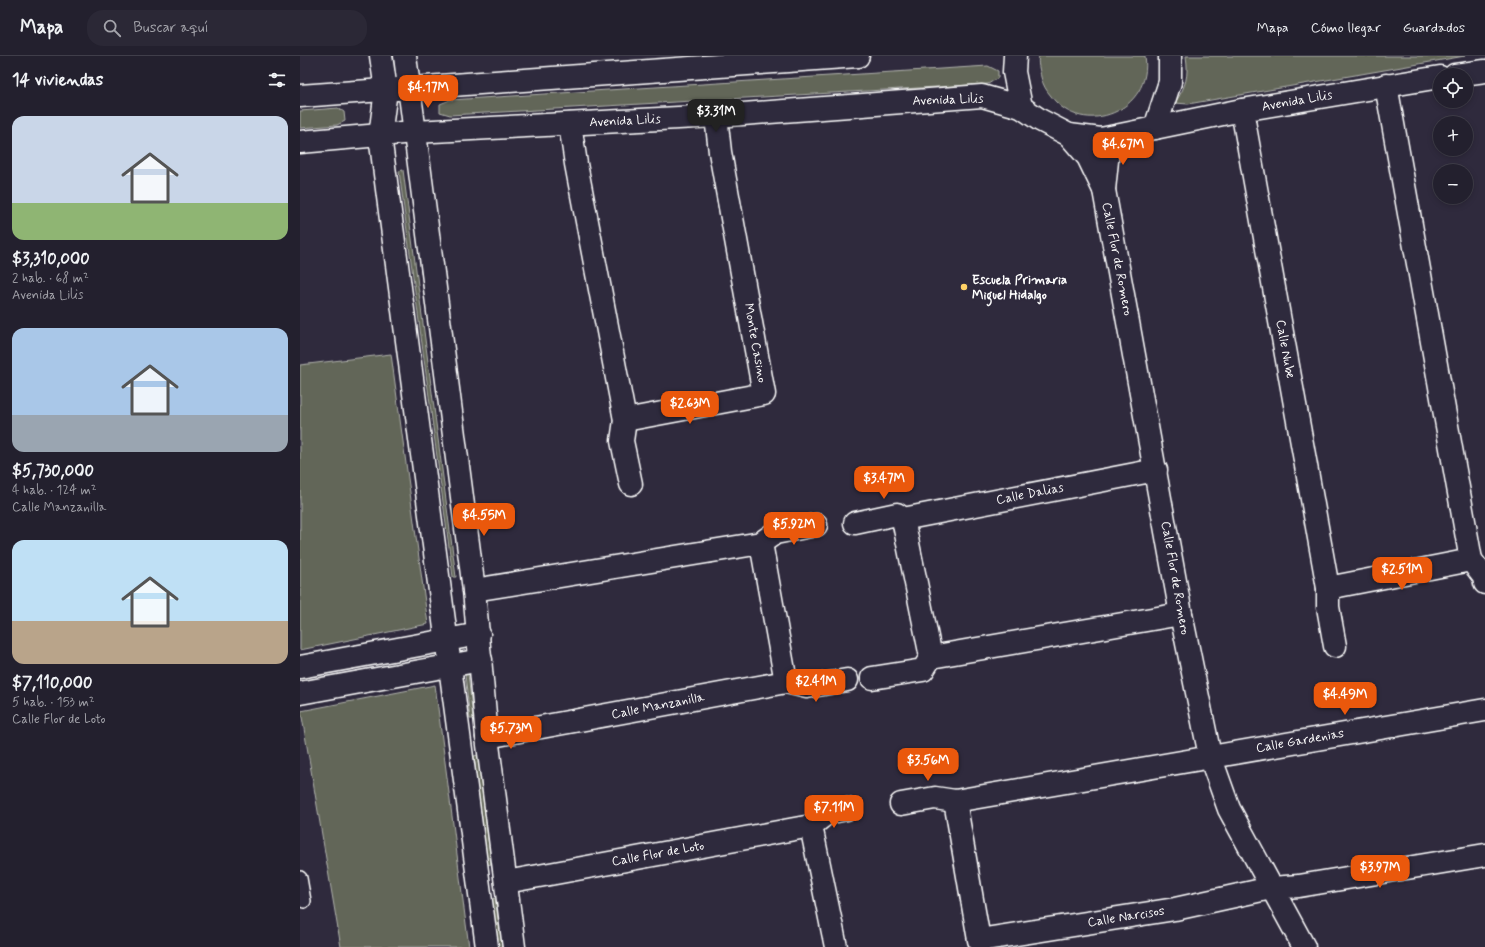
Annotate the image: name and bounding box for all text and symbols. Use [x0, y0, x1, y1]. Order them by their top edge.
search box [87, 10, 367, 46]
text: Mapa [20, 15, 63, 40]
icon: search [101, 17, 123, 39]
text: Buscar aquí [133, 18, 209, 38]
text: Mapa [1257, 19, 1289, 37]
text: Cómo llegar [1311, 19, 1381, 37]
text: Guardados [1403, 19, 1465, 37]
map controls [1433, 68, 1473, 204]
button: locate [1433, 68, 1473, 108]
text: 14 viviendas [12, 69, 103, 91]
icon: filters [266, 69, 288, 91]
pin: $4.17M [395, 75, 461, 109]
text: $4.17M [407, 79, 449, 96]
street label: Avenida Lilis [1260, 86, 1334, 116]
street label: Avenida Lilis [912, 90, 984, 110]
pin: $3.31M [683, 99, 749, 133]
text: $3.31M [696, 103, 736, 120]
street label: Avenida Lilis [589, 111, 661, 131]
button: + [1433, 116, 1473, 156]
pin: $4.67M [1090, 132, 1156, 166]
text: $4.67M [1102, 136, 1144, 153]
icon: home [114, 142, 186, 214]
button: − [1433, 164, 1473, 204]
street label: Calle Flor de Romero [1098, 201, 1136, 317]
text: $3,310,000 [12, 248, 90, 270]
text: 2 hab. · 68 m² [12, 270, 89, 287]
place label: Escuela Primaria Miguel Hidalgo [972, 272, 1067, 307]
marker: Escuela Primaria Miguel Hidalgo [959, 282, 969, 292]
text: Avenida Lilis [12, 287, 84, 304]
street label: Monte Casino [740, 302, 770, 384]
street label: Calle Nube [1271, 318, 1299, 380]
icon: home [114, 354, 186, 426]
pin: $2.63M [657, 391, 723, 425]
text: $2.63M [670, 395, 710, 412]
text: $5,730,000 [12, 460, 94, 482]
pin: $3.47M [851, 466, 917, 500]
text: $3.47M [863, 470, 905, 487]
street label: Calle Dalias [995, 479, 1065, 509]
text: 4 hab. · 124 m² [12, 482, 97, 499]
text: Calle Manzanilla [12, 499, 106, 516]
pin: $4.55M [451, 503, 517, 537]
text: $4.55M [462, 507, 506, 524]
pin: $5.92M [761, 512, 827, 546]
text: $5.92M [773, 516, 815, 533]
street label: Calle Flor de Romero [1157, 520, 1193, 636]
pin: $2.51M [1369, 557, 1435, 591]
text: $2.51M [1381, 561, 1423, 578]
icon: home [114, 566, 186, 638]
pin: $2.41M [783, 669, 849, 703]
text: $7,110,000 [12, 672, 93, 694]
text: $2.41M [795, 673, 837, 690]
pin: $4.49M [1312, 682, 1378, 716]
text: $4.49M [1323, 686, 1367, 703]
street label: Calle Manzanilla [610, 689, 706, 723]
text: 5 hab. · 153 m² [12, 694, 95, 711]
text: Calle Flor de Loto [12, 711, 106, 728]
pin: $5.73M [478, 716, 544, 750]
text: $5.73M [490, 720, 532, 737]
street label: Calle Gardenias [1255, 725, 1346, 757]
pin: $3.56M [895, 748, 961, 782]
text: $3.56M [907, 752, 949, 769]
pin: $7.11M [801, 795, 867, 829]
text: $7.11M [813, 799, 855, 816]
street label: Calle Flor de Loto [610, 837, 706, 871]
pin: $3.97M [1347, 855, 1413, 889]
text: $3.97M [1360, 859, 1400, 876]
street label: Calle Narcisos [1086, 902, 1166, 931]

